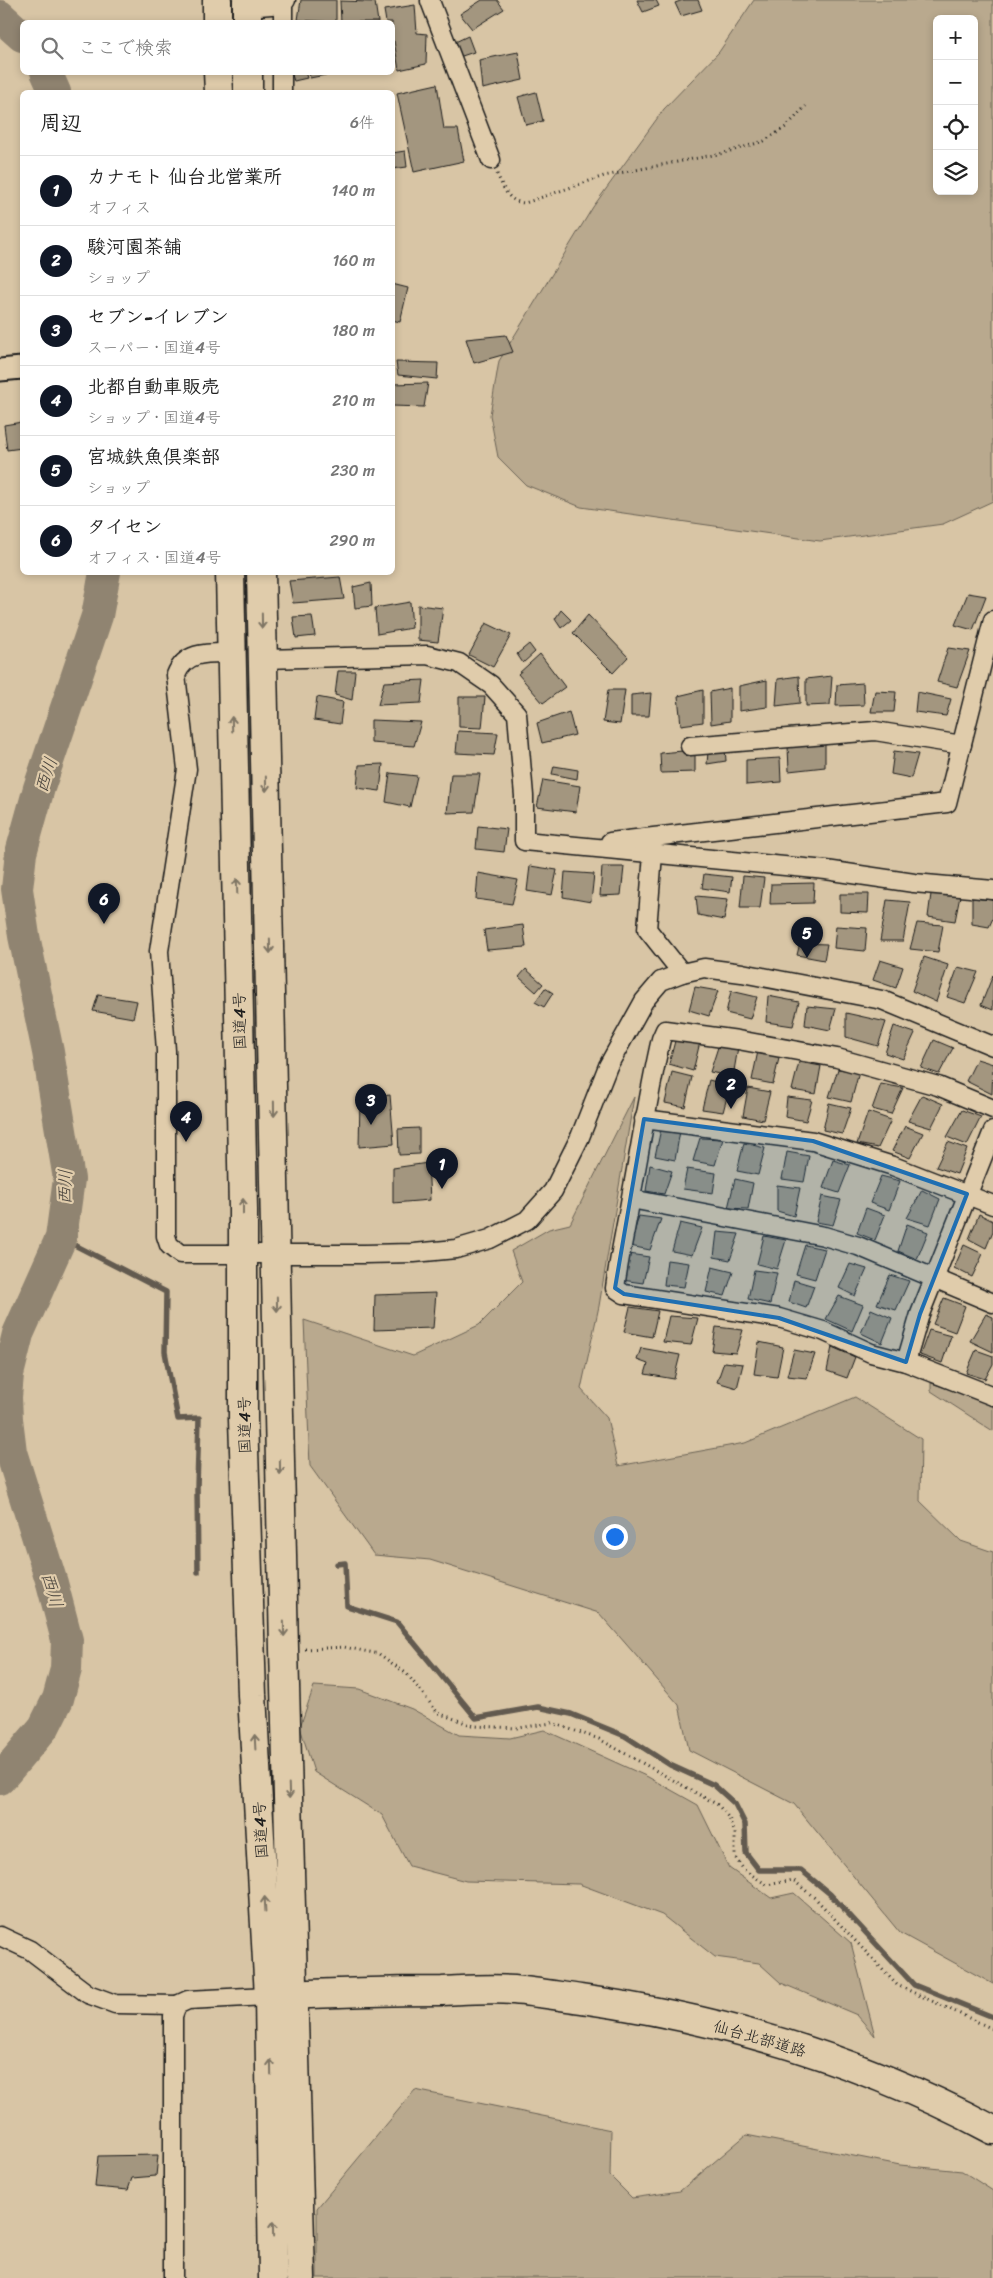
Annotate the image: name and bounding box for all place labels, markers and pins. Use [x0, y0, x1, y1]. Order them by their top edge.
pin: 6 [88, 883, 120, 924]
pin: 5 [791, 917, 823, 958]
pin: 2 [715, 1068, 747, 1109]
pin: 3 [355, 1084, 387, 1125]
pin: 4 [170, 1101, 202, 1142]
pin: 1 [426, 1148, 458, 1189]

